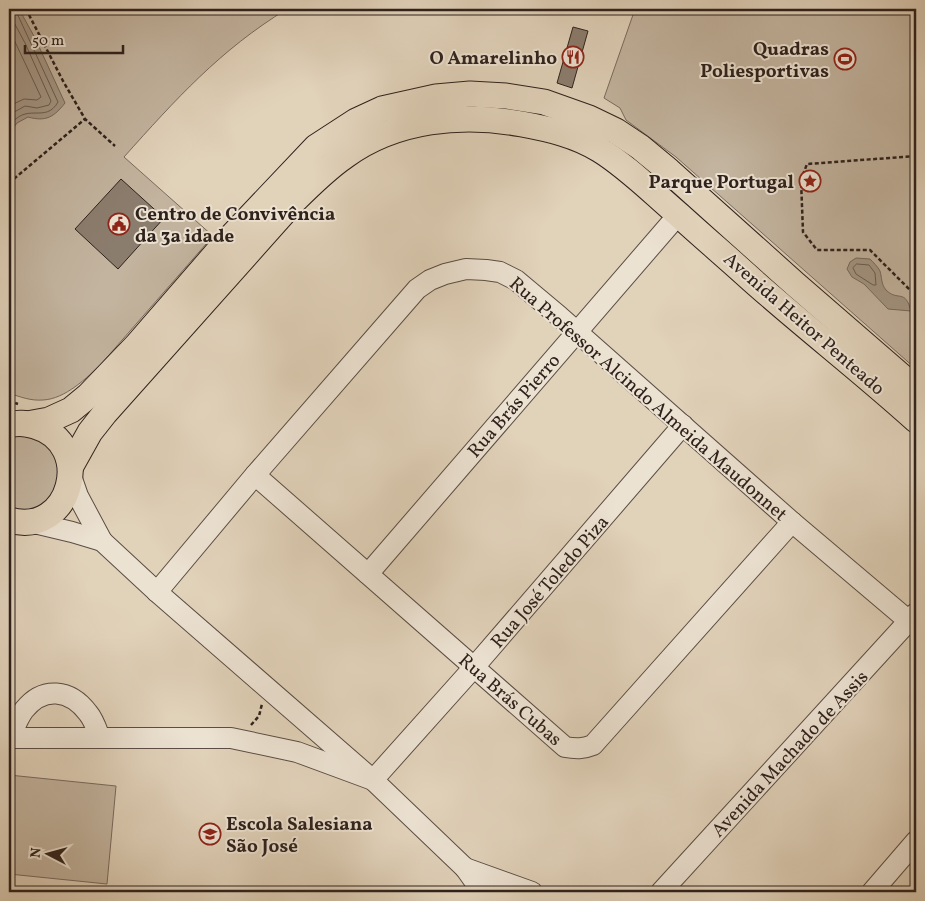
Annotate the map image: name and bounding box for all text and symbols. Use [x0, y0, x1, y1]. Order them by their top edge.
scale bar [25, 22, 122, 54]
text: 50 m [32, 31, 64, 52]
place label: Quadras Poliesportivas [700, 37, 829, 85]
restaurant icon: O Amarelinho [561, 45, 585, 69]
place label: O Amarelinho [429, 46, 557, 72]
sports icon: Quadras Poliesportivas [833, 47, 857, 71]
place icon: Parque Portugal [798, 169, 822, 193]
place label: Parque Portugal [648, 170, 794, 196]
place label: Centro de Convivência da 3a idade [135, 202, 335, 250]
public building icon: Centro de Convivência da 3a idade [107, 212, 131, 236]
street label: Avenida Heitor Penteado [717, 247, 890, 402]
street label: Rua Professor Alcindo Almeida Maudonnet [503, 271, 793, 528]
street label: Rua Brás Pierro [462, 349, 567, 464]
street label: Rua José Toledo Piza [485, 510, 616, 654]
street label: Rua Brás Cubas [452, 648, 567, 753]
street label: Avenida Machado de Assis [706, 665, 875, 844]
place label: Escola Salesiana São José [226, 812, 373, 860]
school or university icon: Escola Salesiana São José [198, 822, 222, 846]
north arrow [22, 828, 72, 878]
text: N [27, 847, 47, 859]

